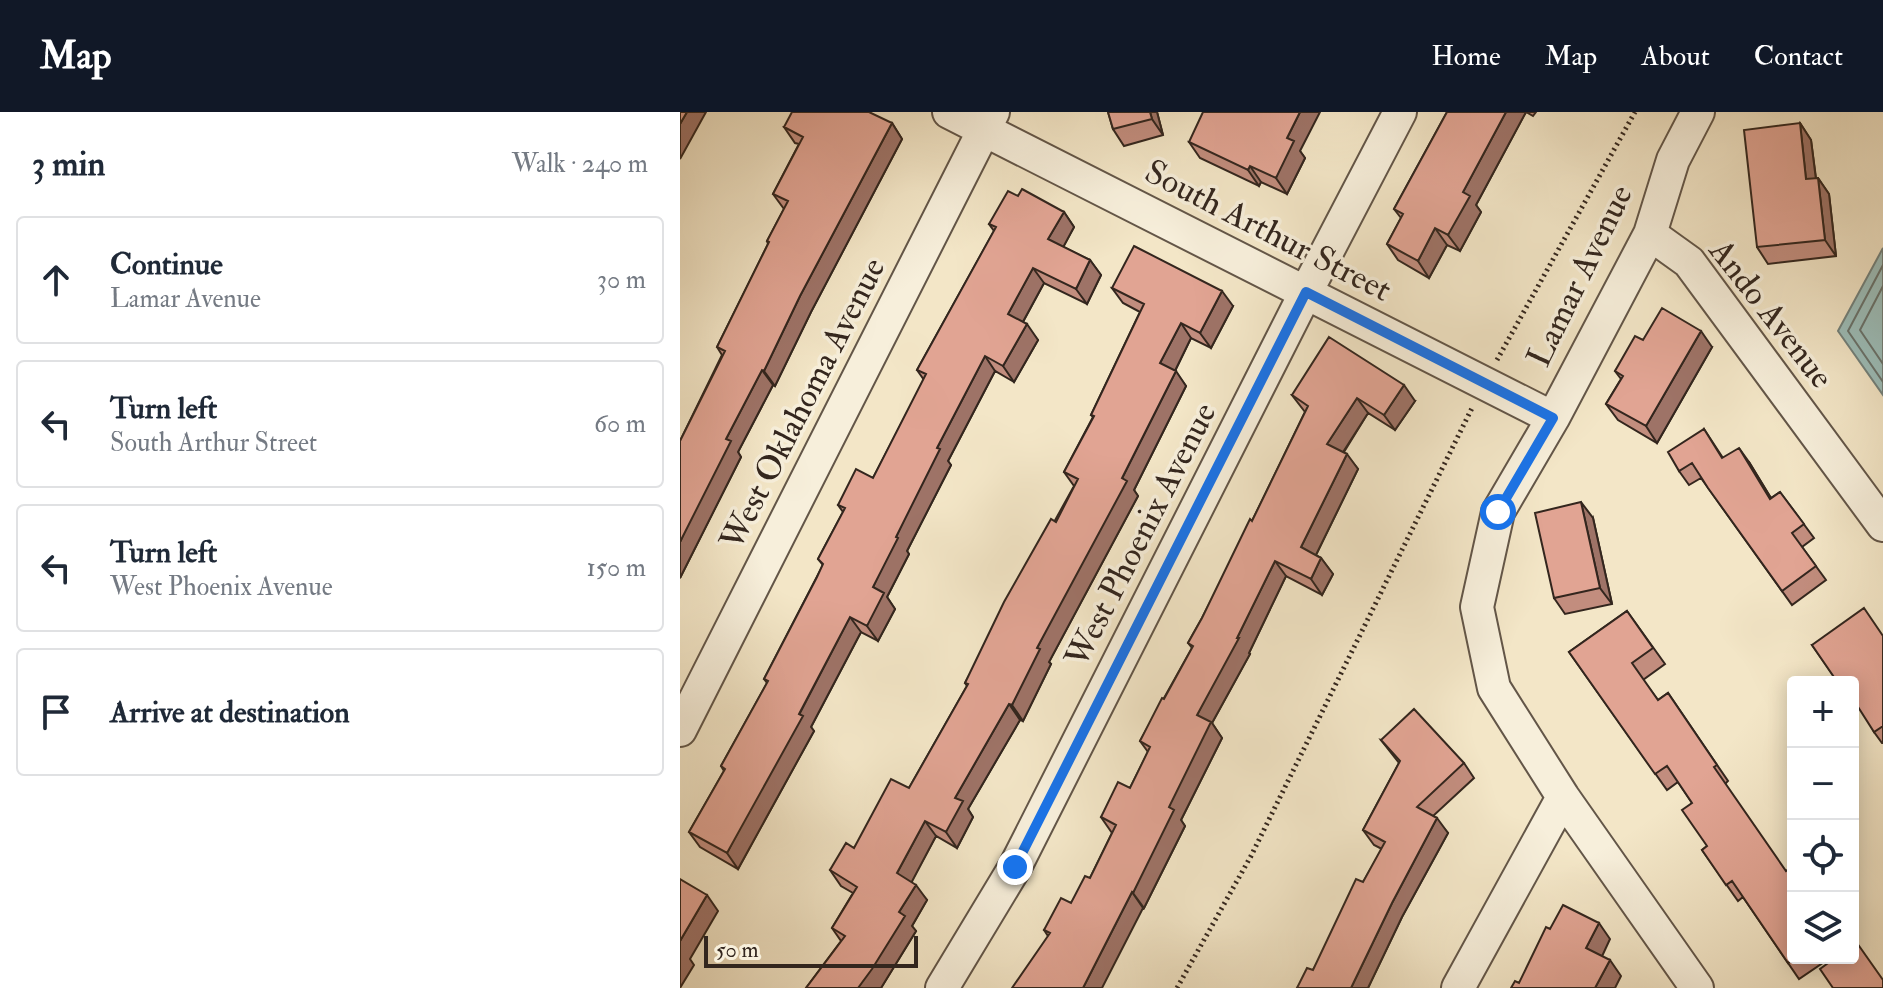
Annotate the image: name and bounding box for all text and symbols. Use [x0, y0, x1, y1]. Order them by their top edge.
text: Map [40, 32, 111, 80]
text: Home [1431, 39, 1501, 74]
text: Map [1545, 39, 1597, 74]
text: About [1641, 39, 1710, 74]
text: Contact [1754, 39, 1843, 74]
text: 3 min [32, 143, 105, 186]
text: Walk · 240 m [512, 148, 648, 180]
street label: South Arthur Street [1138, 150, 1398, 312]
street label: Lamar Avenue [1517, 178, 1643, 374]
street label: Ando Avenue [1699, 230, 1843, 397]
text: Continue [110, 246, 223, 283]
street label: West Oklahoma Avenue [710, 251, 895, 558]
icon: ahead [34, 258, 78, 302]
text: 30 m [597, 264, 646, 296]
text: Lamar Avenue [110, 283, 261, 315]
text: Turn left [110, 390, 217, 427]
street label: West Phoenix Avenue [1055, 396, 1226, 675]
icon: left [34, 402, 78, 446]
text: 60 m [594, 408, 646, 440]
text: South Arthur Street [110, 427, 317, 459]
route start [1480, 494, 1516, 530]
text: Turn left [110, 534, 217, 571]
icon: left [34, 546, 78, 590]
text: 150 m [587, 552, 646, 584]
text: West Phoenix Avenue [110, 571, 333, 603]
map controls [1787, 676, 1859, 964]
button: + [1787, 676, 1859, 748]
icon: arrive [34, 690, 78, 734]
text: Arrive at destination [110, 694, 350, 731]
button: − [1787, 748, 1859, 820]
button: locate [1787, 820, 1859, 892]
route end [997, 849, 1033, 885]
button: layers [1787, 892, 1859, 964]
scale bar [704, 932, 918, 968]
text: 50 m [716, 936, 758, 964]

